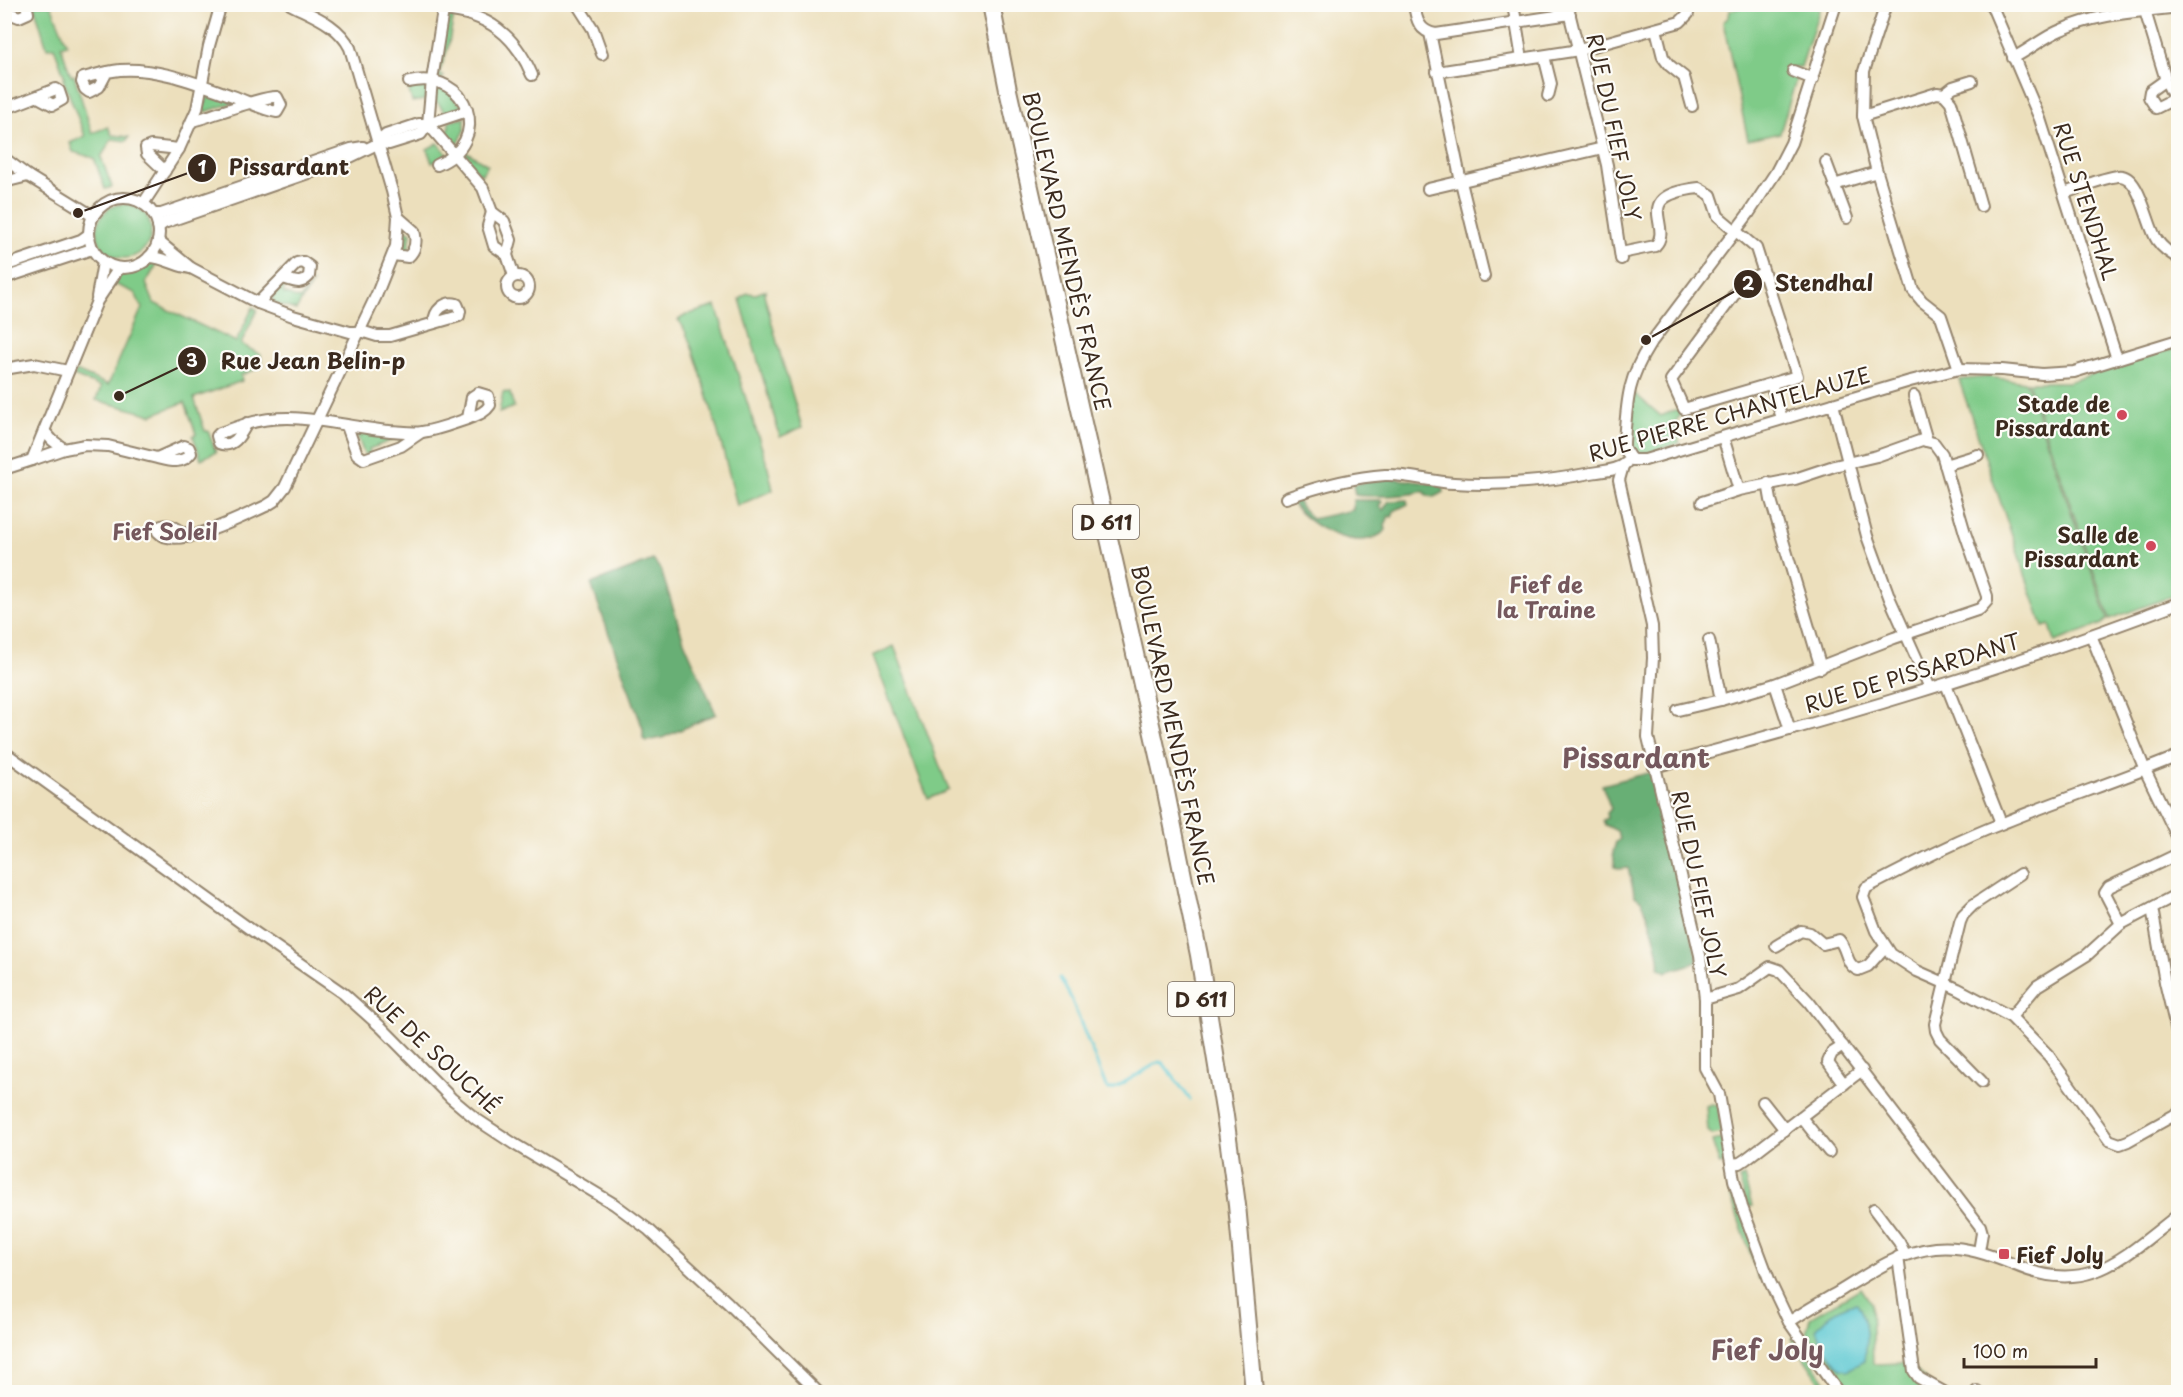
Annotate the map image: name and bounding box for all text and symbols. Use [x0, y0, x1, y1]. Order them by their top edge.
street label: RUE DU FIEF JOLY [1580, 30, 1651, 224]
street label: BOULEVARD MENDÈS FRANCE [1016, 88, 1120, 414]
street label: RUE STENDHAL [2046, 118, 2128, 284]
callout: Pissardant [187, 148, 361, 188]
text: Pissardant [229, 149, 350, 182]
text: 1 [198, 153, 207, 180]
callout: Stendhal [1733, 264, 1886, 304]
text: Stendhal [1775, 265, 1873, 298]
text: 2 [1742, 269, 1755, 296]
callout: Rue Jean Belin-p [177, 341, 419, 381]
text: Rue Jean Belin-p [221, 343, 405, 376]
text: 3 [186, 346, 198, 373]
street label: RUE PIERRE CHANTELAUZE [1584, 357, 1874, 469]
place label: Stade de Pissardant [1995, 387, 2110, 443]
marker: Stade de Pissardant [2115, 408, 2129, 422]
road number: D 611 [1073, 505, 1139, 539]
district label: Fief Soleil [112, 514, 218, 547]
place label: Salle de Pissardant [2024, 518, 2139, 574]
marker: Salle de Pissardant [2144, 539, 2158, 553]
street label: BOULEVARD MENDÈS FRANCE [1124, 562, 1224, 888]
district label: Fief de la Traine [1496, 567, 1596, 625]
street label: RUE DE PISSARDANT [1800, 624, 2024, 720]
district label: Pissardant [1562, 736, 1710, 777]
street label: RUE DU FIEF JOLY [1665, 787, 1736, 981]
street label: RUE DE SOUCHÉ [358, 977, 508, 1121]
road number: D 611 [1168, 982, 1234, 1016]
place label: Fief Joly [2016, 1238, 2104, 1270]
marker: Fief Joly [1997, 1247, 2011, 1261]
district label: Fief Joly [1711, 1328, 1823, 1369]
scale bar [1964, 1331, 2096, 1369]
text: 100 m [1973, 1337, 2028, 1364]

